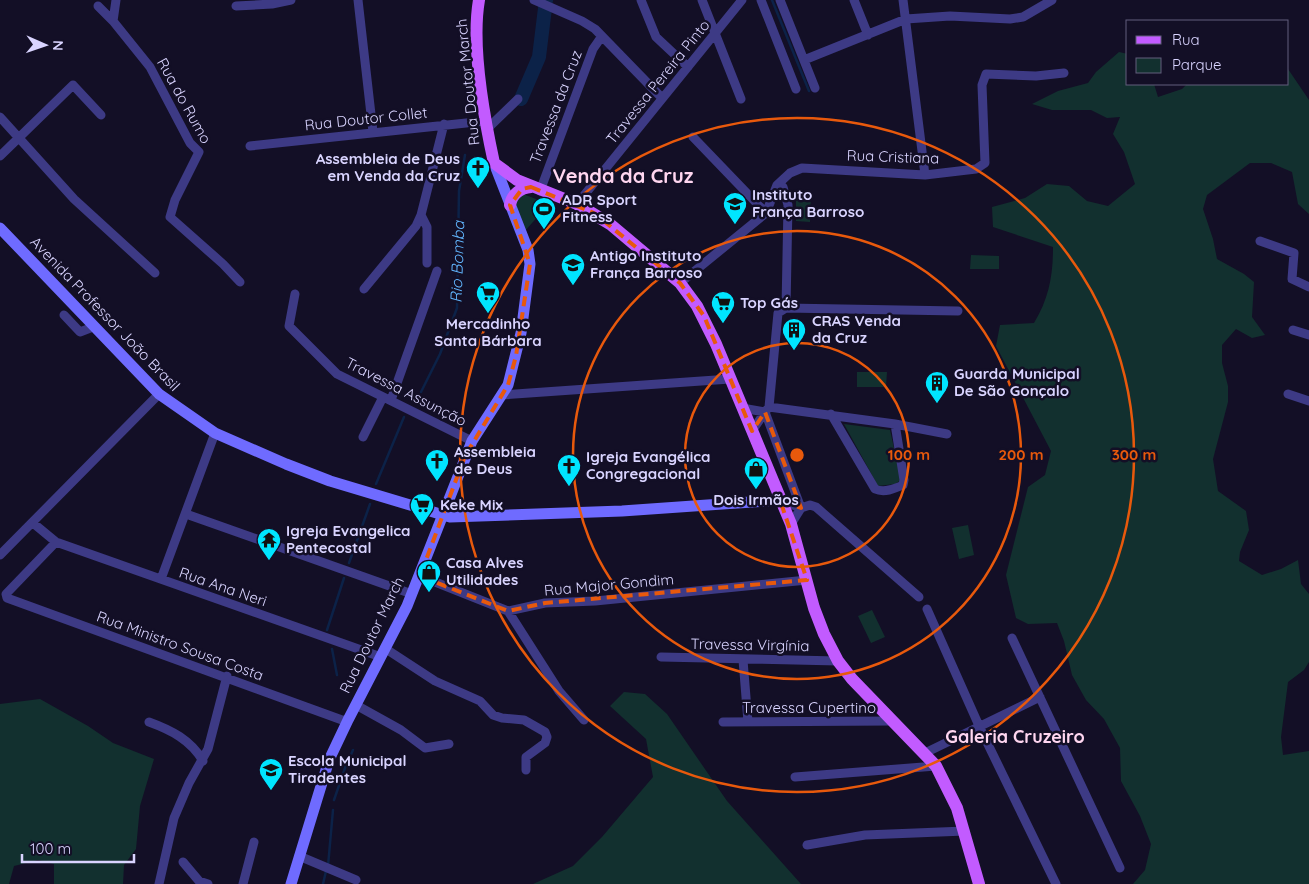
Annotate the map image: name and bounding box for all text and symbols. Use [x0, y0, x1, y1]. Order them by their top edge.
street label: Travessa Pereira Pinto [602, 16, 714, 148]
street label: Rua Doutor March [451, 18, 484, 146]
north arrow [20, 20, 70, 70]
legend [1126, 20, 1289, 85]
text: Rua [1172, 30, 1200, 49]
text: N [49, 40, 67, 51]
street label: Travessa da Cruz [525, 47, 586, 166]
street label: Rua do Rumo [153, 55, 216, 147]
text: Parque [1172, 55, 1222, 74]
street label: Rua Doutor Collet [304, 103, 428, 134]
street label: Rua Cristiana [846, 145, 940, 168]
place label: Assembleia de Deus em Venda da Cruz [316, 149, 460, 185]
church icon: Assembleia de Deus em Venda da Cruz [465, 155, 491, 189]
district label: Venda da Cruz [553, 163, 694, 188]
place label: Instituto França Barroso [752, 185, 864, 221]
place label: ADR Sport Fitness [562, 190, 637, 226]
school or university icon: Instituto França Barroso [722, 191, 748, 225]
sports icon: ADR Sport Fitness [531, 196, 557, 230]
water label: Rio Bomba [446, 219, 468, 303]
street label: Avenida Professor João Brasil [26, 232, 184, 395]
place label: Antigo Instituto França Barroso [590, 246, 702, 282]
school or university icon: Antigo Instituto França Barroso [560, 252, 586, 286]
supermarket icon: Mercadinho Santa Bárbara [475, 280, 501, 314]
supermarket icon: Top Gás [710, 290, 736, 324]
place label: Top Gás [740, 293, 798, 312]
place label: CRAS Venda da Cruz [812, 311, 901, 347]
place label: Mercadinho Santa Bárbara [434, 314, 542, 350]
building icon: CRAS Venda da Cruz [781, 317, 807, 351]
street label: Travessa Assunção [343, 353, 470, 430]
place label: Guarda Municipal De São Gonçalo [954, 364, 1080, 400]
building icon: Guarda Municipal De São Gonçalo [924, 370, 950, 404]
place label: Assembleia de Deus [454, 442, 536, 478]
text: 100 m [888, 445, 930, 464]
text: 200 m [999, 445, 1044, 464]
text: 300 m [1112, 445, 1156, 464]
centre of rings [788, 446, 806, 464]
place label: Igreja Evangélica Congregacional [586, 447, 711, 483]
church icon: Assembleia de Deus [424, 448, 450, 482]
church icon: Igreja Evangélica Congregacional [556, 453, 582, 487]
shop icon: Dois Irmãos [743, 456, 769, 490]
place label: Dois Irmãos [713, 490, 799, 509]
supermarket icon: Keke Mix [409, 492, 435, 526]
place label: Keke Mix [440, 495, 503, 514]
place label: Igreja Evangelica Pentecostal [286, 521, 411, 557]
temple icon: Igreja Evangelica Pentecostal [256, 527, 282, 561]
place label: Casa Alves Utilidades [446, 553, 524, 589]
shop icon: Casa Alves Utilidades [416, 559, 442, 593]
street label: Rua Ana Neri [177, 563, 270, 610]
street label: Rua Major Gondim [543, 569, 675, 600]
street label: Rua Doutor March [335, 573, 408, 696]
street label: Rua Ministro Sousa Costa [94, 606, 266, 685]
street label: Travessa Virgínia [691, 634, 809, 655]
street label: Travessa Cupertino [742, 698, 876, 717]
district label: Galeria Cruzeiro [945, 725, 1085, 748]
place label: Escola Municipal Tiradentes [288, 751, 406, 787]
school or university icon: Escola Municipal Tiradentes [258, 757, 284, 791]
scale bar [22, 832, 135, 864]
text: 100 m [30, 839, 71, 858]

